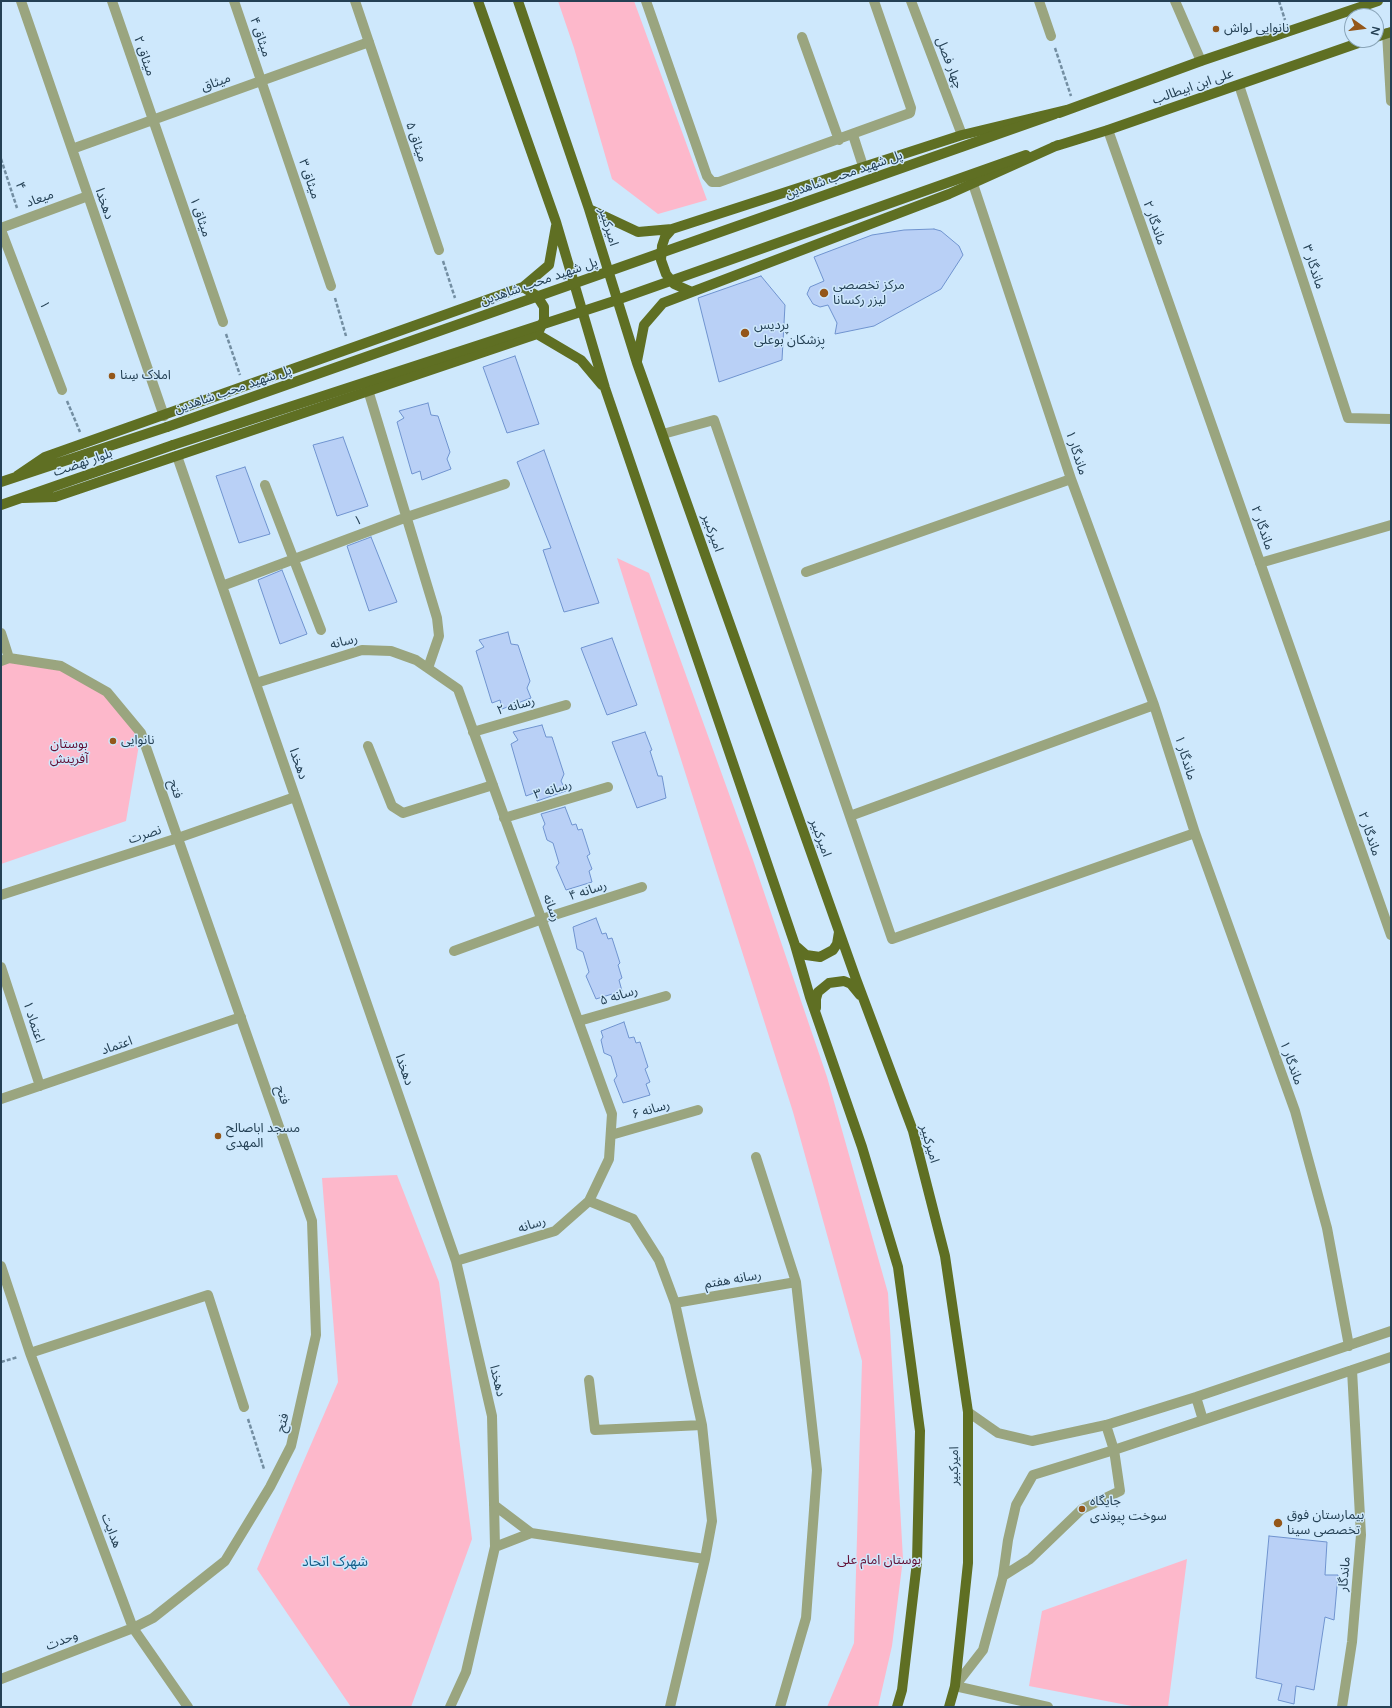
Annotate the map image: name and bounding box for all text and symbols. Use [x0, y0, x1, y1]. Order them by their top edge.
north arrow [1344, 8, 1384, 48]
street label: میثاق ۴ [246, 15, 274, 59]
place label: نانوایی لواش [1224, 21, 1289, 37]
marker: نانوایی لواش [1211, 24, 1221, 34]
text: N [1368, 25, 1383, 37]
street label: میثاق ۲ [130, 34, 158, 78]
street label: چهار فصل [932, 35, 966, 91]
street label: علی ابن ابیطالب [1150, 66, 1236, 108]
street label: میثاق [199, 70, 233, 96]
street label: میثاق ۵ [402, 120, 430, 164]
street label: پل شهید محب شاهدین [783, 148, 905, 202]
street label: میثاق ۳ [295, 157, 323, 201]
street label: ۴ [11, 180, 29, 192]
street label: دهخدا [91, 186, 117, 222]
street label: میعاد [24, 187, 56, 211]
street label: میثاق ۱ [186, 195, 214, 239]
street label: ماندگار ۲ [1139, 199, 1169, 247]
street label: امیرکبیر [595, 206, 621, 248]
street label: ماندگار ۳ [1299, 243, 1327, 291]
street label: پل شهید محب شاهدین [478, 255, 600, 309]
place label: مرکز تخصصی لیزر رکسانا [833, 278, 905, 309]
marker: مرکز تخصصی لیزر رکسانا [818, 287, 830, 299]
street label: ۱ [35, 299, 53, 311]
place label: پردیس پزشکان بوعلی [754, 318, 825, 349]
marker: پردیس پزشکان بوعلی [739, 327, 751, 339]
street label: پل شهید محب شاهدین [172, 363, 294, 417]
place label: املاک سِنا [120, 368, 171, 384]
marker: املاک سِنا [107, 371, 117, 381]
street label: ماندگار ۱ [1062, 429, 1090, 477]
street label: بلوار نهضت [51, 446, 115, 480]
street label: ماندگار ۲ [1247, 504, 1277, 552]
street label: ۱ [352, 512, 364, 530]
street label: امیرکبیر [698, 512, 726, 554]
street label: رسانه [328, 631, 360, 653]
street label: رسانه ۲ [495, 693, 537, 719]
place label: نانوایی [121, 733, 154, 749]
street label: ماندگار ۱ [1171, 734, 1199, 782]
marker: نانوایی [108, 736, 118, 746]
park label: بوستان آفرینش [50, 737, 88, 768]
street label: دهخدا [285, 746, 311, 782]
street label: فتح [165, 777, 185, 801]
street label: رسانه ۳ [532, 777, 574, 803]
street label: ماندگار ۲ [1354, 810, 1384, 858]
street label: امیرکبیر [806, 817, 834, 859]
street label: نصرت [126, 822, 164, 848]
street label: رسانه ۴ [567, 878, 609, 904]
street label: رسانه [539, 892, 563, 924]
street label: رسانه ۵ [598, 983, 640, 1009]
street label: اعتماد ۱ [19, 999, 47, 1045]
street label: اعتماد [99, 1033, 135, 1059]
street label: ماندگار ۱ [1276, 1039, 1306, 1087]
street label: دهخدا [391, 1052, 417, 1088]
street label: فتح [272, 1083, 292, 1107]
street label: رسانه ۶ [630, 1097, 672, 1123]
place label: مسجد اباصالح المهدی [226, 1121, 300, 1152]
street label: امیرکبیر [916, 1123, 942, 1165]
marker: مسجد اباصالح المهدی [213, 1131, 223, 1141]
street label: رسانه [516, 1213, 548, 1237]
street label: رسانه هفتم [703, 1267, 763, 1293]
street label: دهخدا [486, 1364, 508, 1398]
street label: فتح [273, 1412, 293, 1434]
street label: امیرکبیر [947, 1446, 963, 1486]
place label: جایگاه سوخت پیوندی [1090, 1494, 1167, 1525]
marker: جایگاه سوخت پیوندی [1077, 1504, 1087, 1514]
place label: بیمارستان فوق تخصصی سینا [1287, 1508, 1364, 1539]
street label: هدایت [97, 1512, 125, 1550]
marker: بیمارستان فوق تخصصی سینا [1272, 1517, 1284, 1529]
park label: بوستان امام علی [837, 1553, 921, 1569]
district label: شهرک اتحاد [302, 1554, 368, 1570]
street label: ماندگار [1336, 1556, 1354, 1592]
street label: وحدت [44, 1628, 80, 1654]

